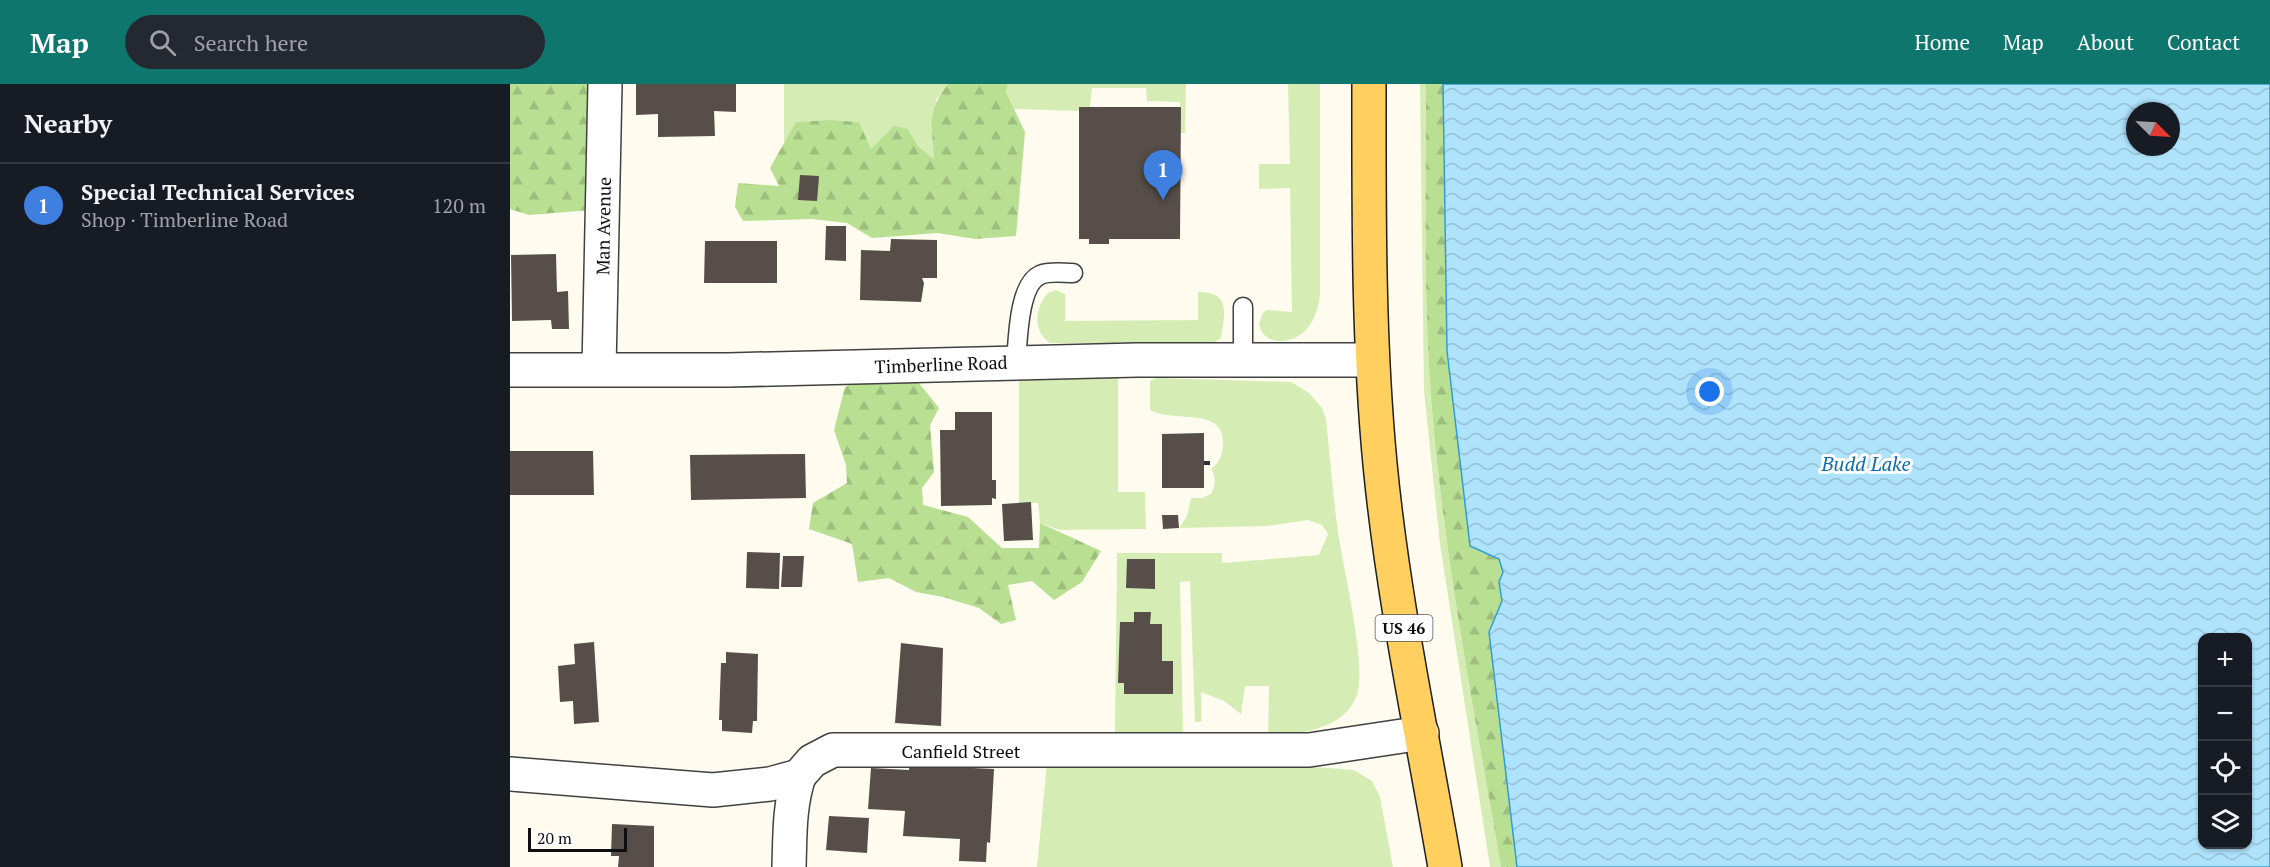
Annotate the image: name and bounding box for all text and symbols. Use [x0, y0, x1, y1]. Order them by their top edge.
search box [125, 15, 545, 69]
text: Map [30, 24, 89, 61]
icon: search [146, 26, 179, 59]
text: Search here [194, 28, 308, 57]
text: Home [1914, 28, 1970, 56]
text: Map [2003, 28, 2044, 56]
text: About [2077, 28, 2134, 56]
text: Contact [2167, 28, 2240, 56]
north arrow [2126, 102, 2180, 156]
text: Nearby [24, 106, 112, 140]
pin: 1 [1144, 150, 1182, 200]
text: Special Technical Services [81, 177, 355, 206]
street label: Man Avenue [590, 177, 616, 275]
text: 1 [38, 192, 49, 219]
text: 120 m [432, 192, 486, 219]
text: Shop · Timberline Road [81, 206, 288, 233]
street label: Timberline Road [874, 350, 1008, 378]
your location [1695, 377, 1724, 406]
water label: Budd Lake [1820, 450, 1911, 477]
road number: US 46 [1376, 615, 1432, 641]
map controls [2198, 633, 2252, 849]
button: + [2198, 633, 2252, 687]
button: − [2198, 687, 2252, 741]
street label: Canfield Street [901, 739, 1021, 763]
button: locate [2198, 741, 2252, 795]
button: layers [2198, 795, 2252, 849]
scale bar [528, 825, 627, 852]
text: 20 m [537, 827, 572, 849]

